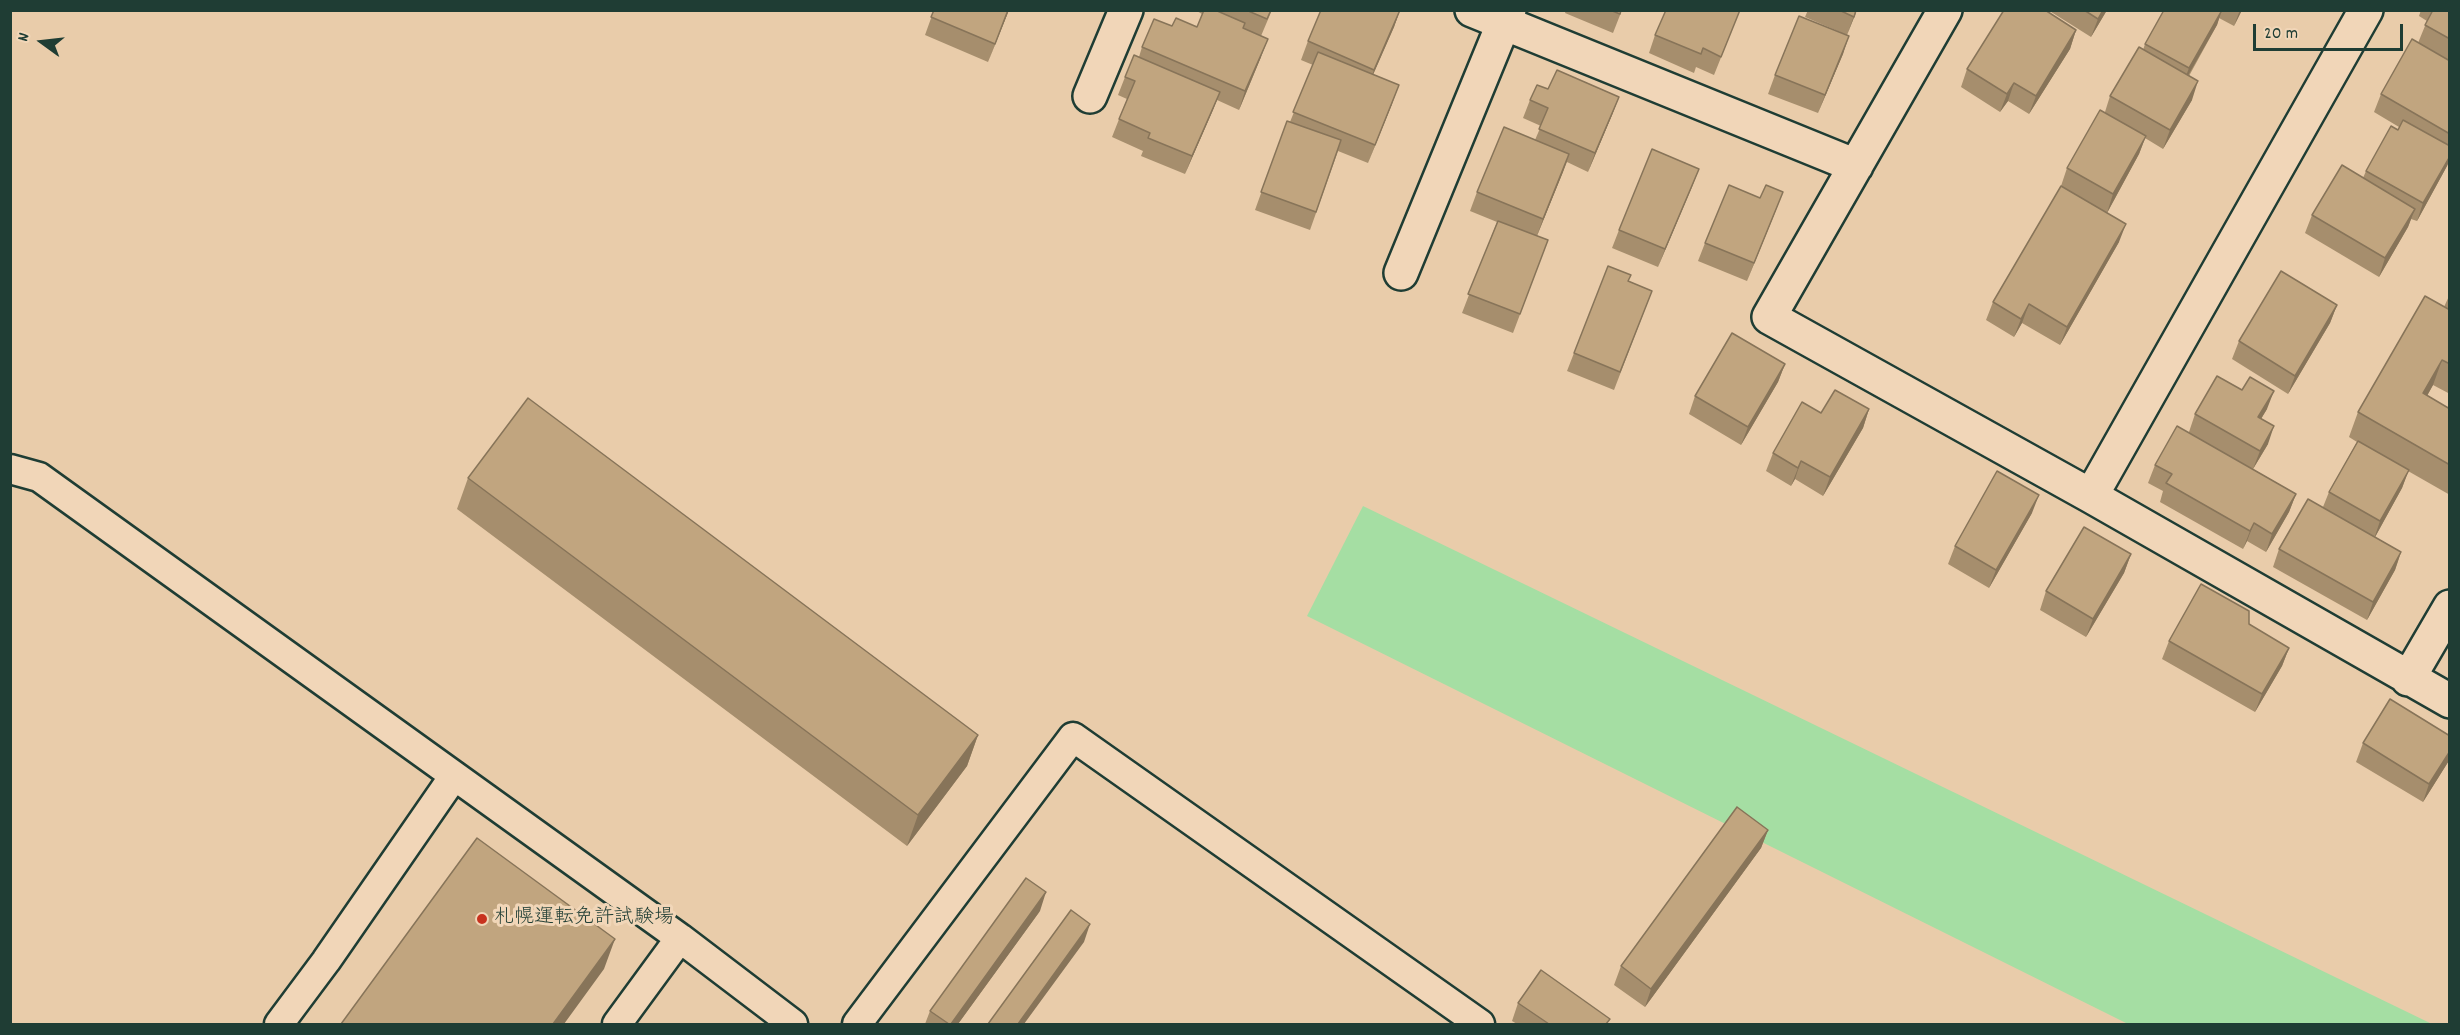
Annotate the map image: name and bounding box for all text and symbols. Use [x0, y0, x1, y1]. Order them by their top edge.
north arrow [12, 12, 72, 72]
scale bar [2256, 12, 2406, 50]
text: 20 m [2264, 22, 2298, 47]
text: N [12, 30, 36, 44]
place label: 札幌運転免許試験場 [494, 907, 674, 931]
marker: 札幌運転免許試験場 [475, 912, 489, 926]

